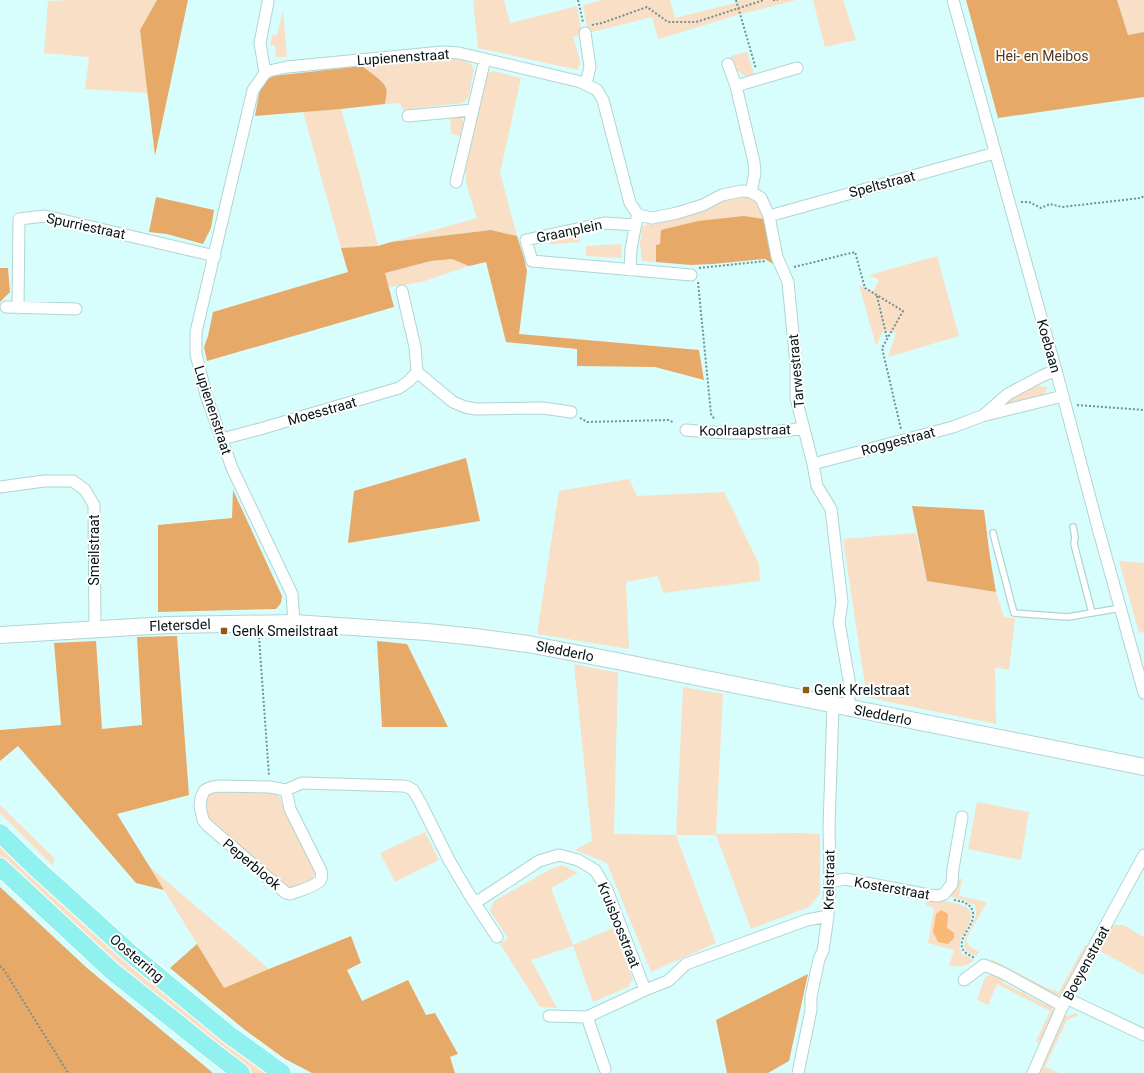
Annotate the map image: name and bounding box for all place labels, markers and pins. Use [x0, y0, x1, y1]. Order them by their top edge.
place label: Genk Smeilstraat [232, 623, 339, 639]
marker: Genk Smeilstraat [219, 626, 229, 636]
place label: Genk Krelstraat [814, 682, 910, 698]
marker: Genk Krelstraat [801, 685, 811, 695]

